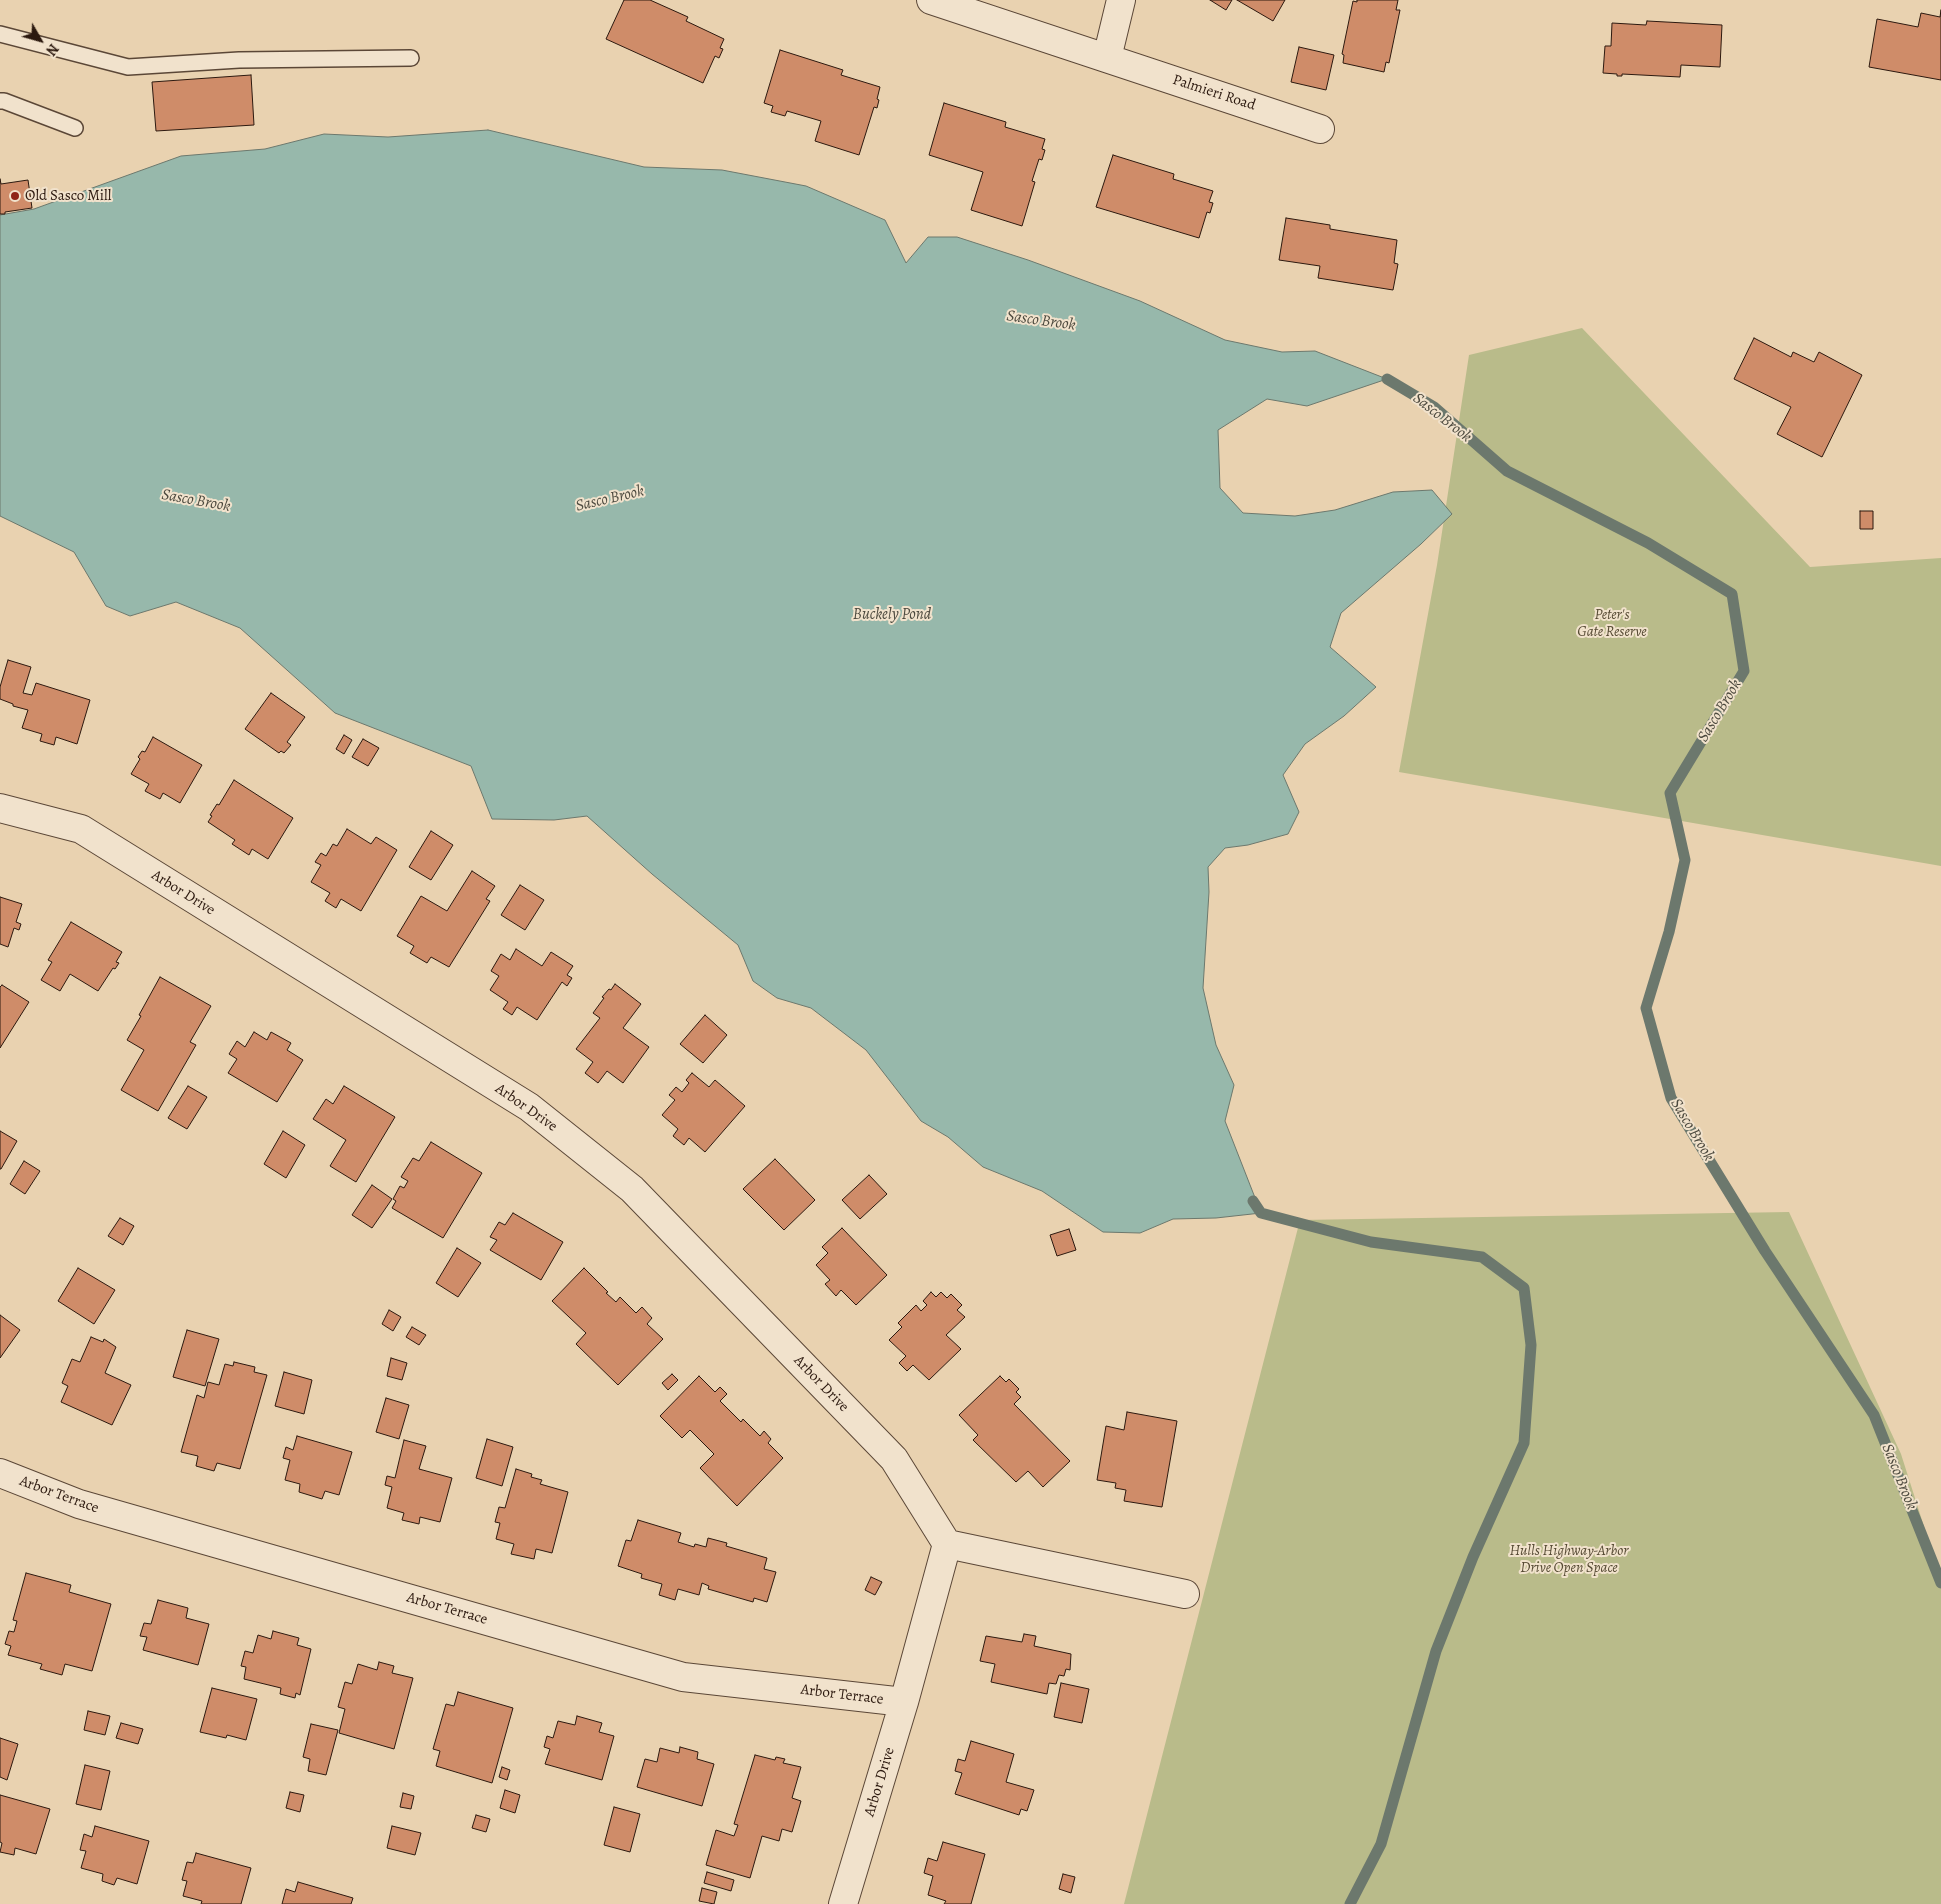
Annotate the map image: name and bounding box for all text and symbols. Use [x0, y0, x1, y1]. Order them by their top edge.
north arrow [15, 15, 65, 65]
text: N [42, 40, 63, 59]
street label: Palmieri Road [1170, 71, 1258, 115]
place label: Old Sasco Mill [25, 187, 111, 205]
marker: Old Sasco Mill [9, 190, 21, 202]
water label: Sasco Brook [1005, 307, 1077, 335]
water label: Sasco Brook [1409, 389, 1475, 447]
water label: Sasco Brook [574, 482, 646, 516]
water label: Sasco Brook [160, 486, 232, 516]
water label: Buckely Pond [853, 605, 931, 625]
park label: Peter's Gate Reserve [1577, 606, 1647, 641]
water label: Sasco Brook [1694, 676, 1746, 746]
street label: Arbor Drive [148, 866, 218, 920]
street label: Arbor Drive [491, 1080, 561, 1136]
water label: Sasco Brook [1666, 1095, 1718, 1165]
street label: Arbor Drive [790, 1352, 852, 1416]
water label: Sasco Brook [1877, 1441, 1921, 1513]
street label: Arbor Terrace [17, 1472, 101, 1518]
park label: Hulls Highway-Arbor Drive Open Space [1509, 1542, 1629, 1577]
street label: Arbor Terrace [405, 1589, 489, 1629]
street label: Arbor Terrace [800, 1681, 884, 1709]
street label: Arbor Drive [861, 1745, 899, 1819]

